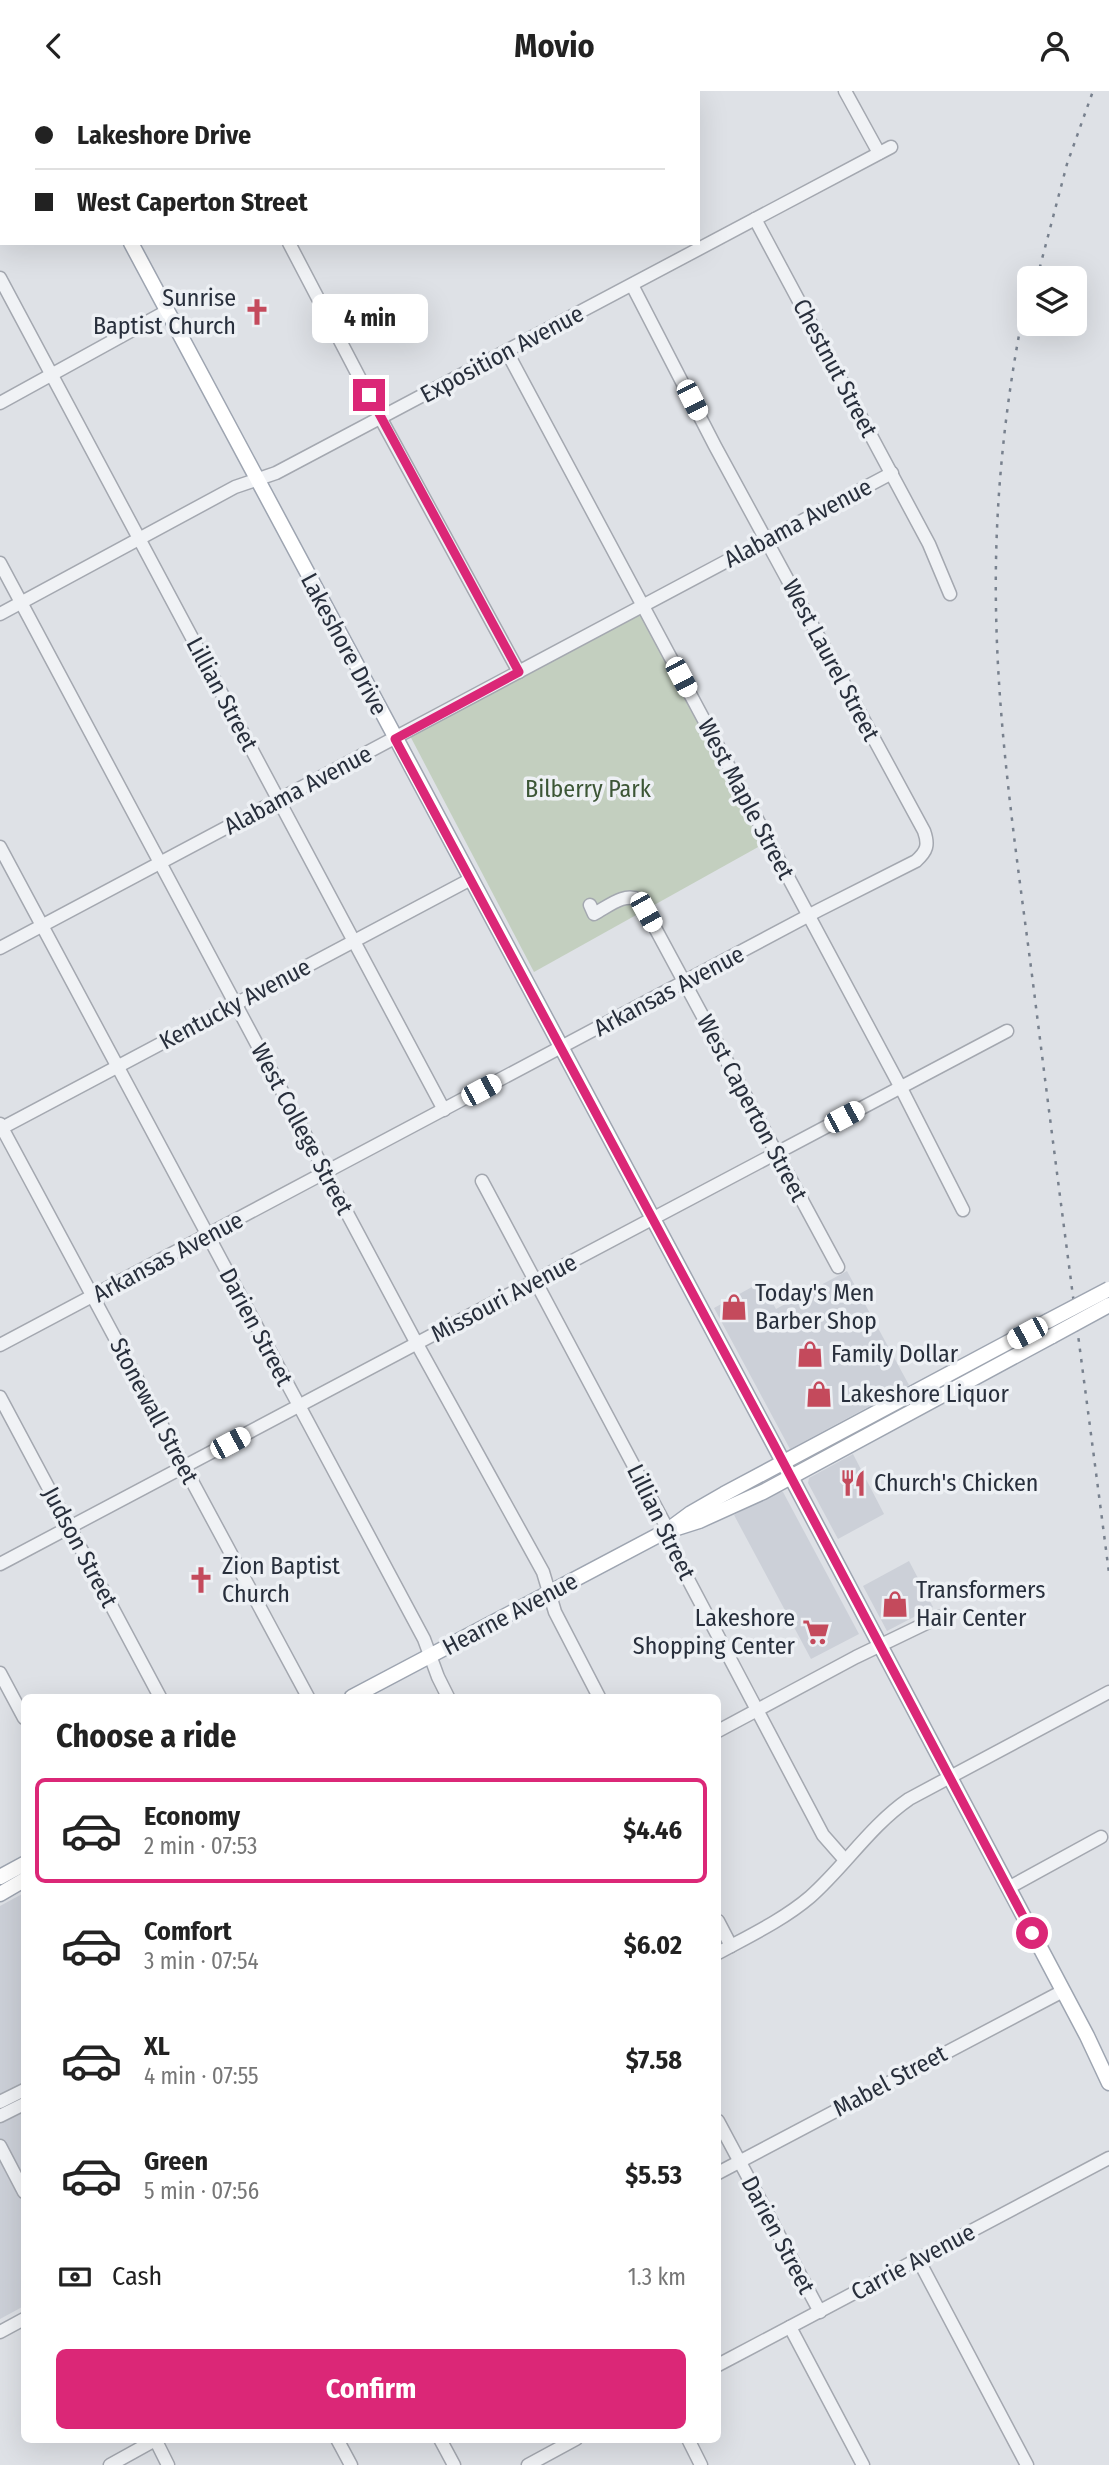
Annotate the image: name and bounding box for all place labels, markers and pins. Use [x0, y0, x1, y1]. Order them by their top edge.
place label: Sunrise Baptist Church [93, 284, 236, 340]
church icon: Sunrise Baptist Church [242, 297, 272, 327]
place label: Today's Men Barber Shop [755, 1279, 877, 1335]
shop icon: Today's Men Barber Shop [719, 1292, 749, 1322]
shop icon: Family Dollar [795, 1339, 825, 1369]
place label: Family Dollar [831, 1340, 959, 1368]
shop icon: Lakeshore Liquor [804, 1379, 834, 1409]
place label: Lakeshore Liquor [840, 1380, 1009, 1408]
restaurant icon: Church's Chicken [838, 1468, 868, 1498]
place label: Church's Chicken [874, 1469, 1038, 1497]
place label: Zion Baptist Church [222, 1552, 340, 1608]
church icon: Zion Baptist Church [186, 1565, 216, 1595]
place label: Transformers Hair Center [916, 1576, 1045, 1632]
shop icon: Transformers Hair Center [880, 1589, 910, 1619]
place label: Lakeshore Shopping Center [633, 1604, 796, 1660]
supermarket icon: Lakeshore Shopping Center [801, 1617, 831, 1647]

